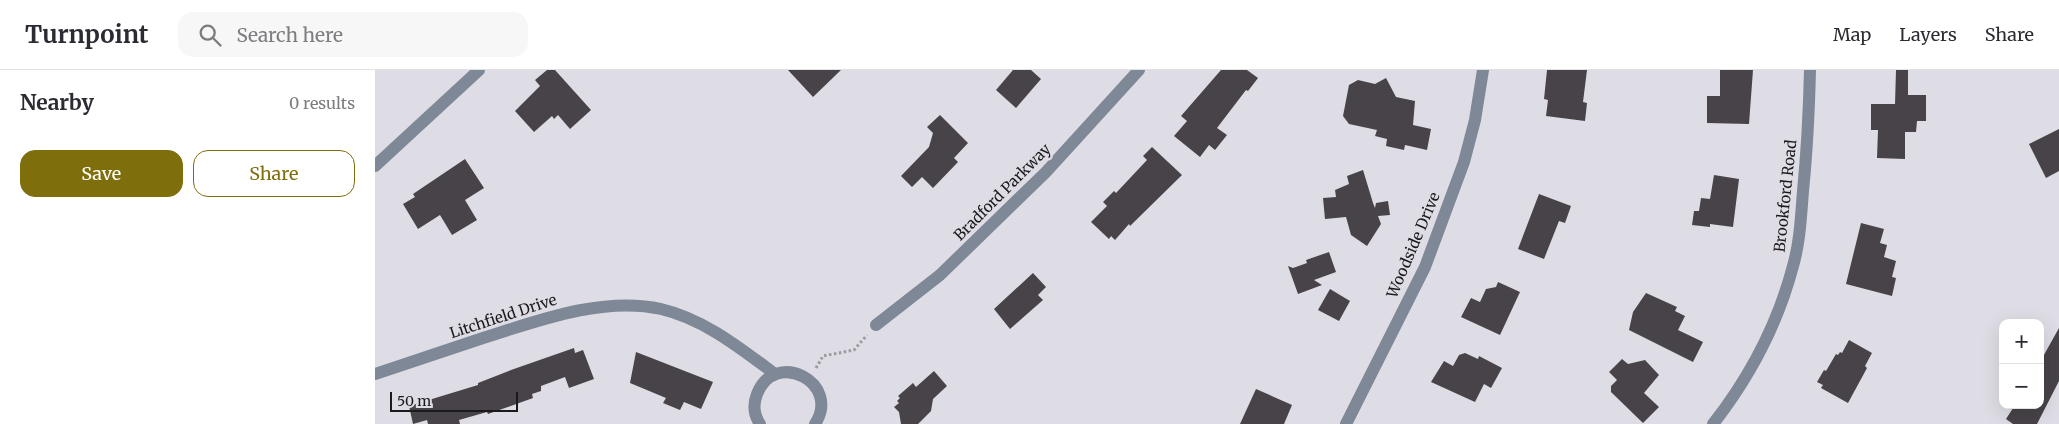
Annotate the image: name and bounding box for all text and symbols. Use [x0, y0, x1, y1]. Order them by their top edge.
search box [178, 12, 528, 57]
text: Turnpoint [25, 19, 148, 50]
icon: search [196, 21, 224, 49]
text: Search here [236, 23, 343, 47]
text: Map [1833, 23, 1871, 46]
text: Layers [1899, 23, 1957, 46]
text: Share [1985, 23, 2034, 46]
text: Nearby [20, 89, 94, 116]
text: 0 results [289, 93, 355, 113]
street label: Bradford Parkway [950, 139, 1055, 244]
street label: Brookford Road [1770, 139, 1800, 253]
button: Save [20, 150, 183, 197]
button: Share [193, 150, 355, 197]
street label: Woodside Drive [1382, 189, 1444, 302]
street label: Litchfield Drive [447, 290, 559, 342]
map controls [1999, 319, 2044, 409]
button: + [1999, 319, 2044, 364]
button: − [1999, 364, 2044, 409]
scale bar [390, 389, 517, 412]
text: 50 m [397, 392, 431, 410]

